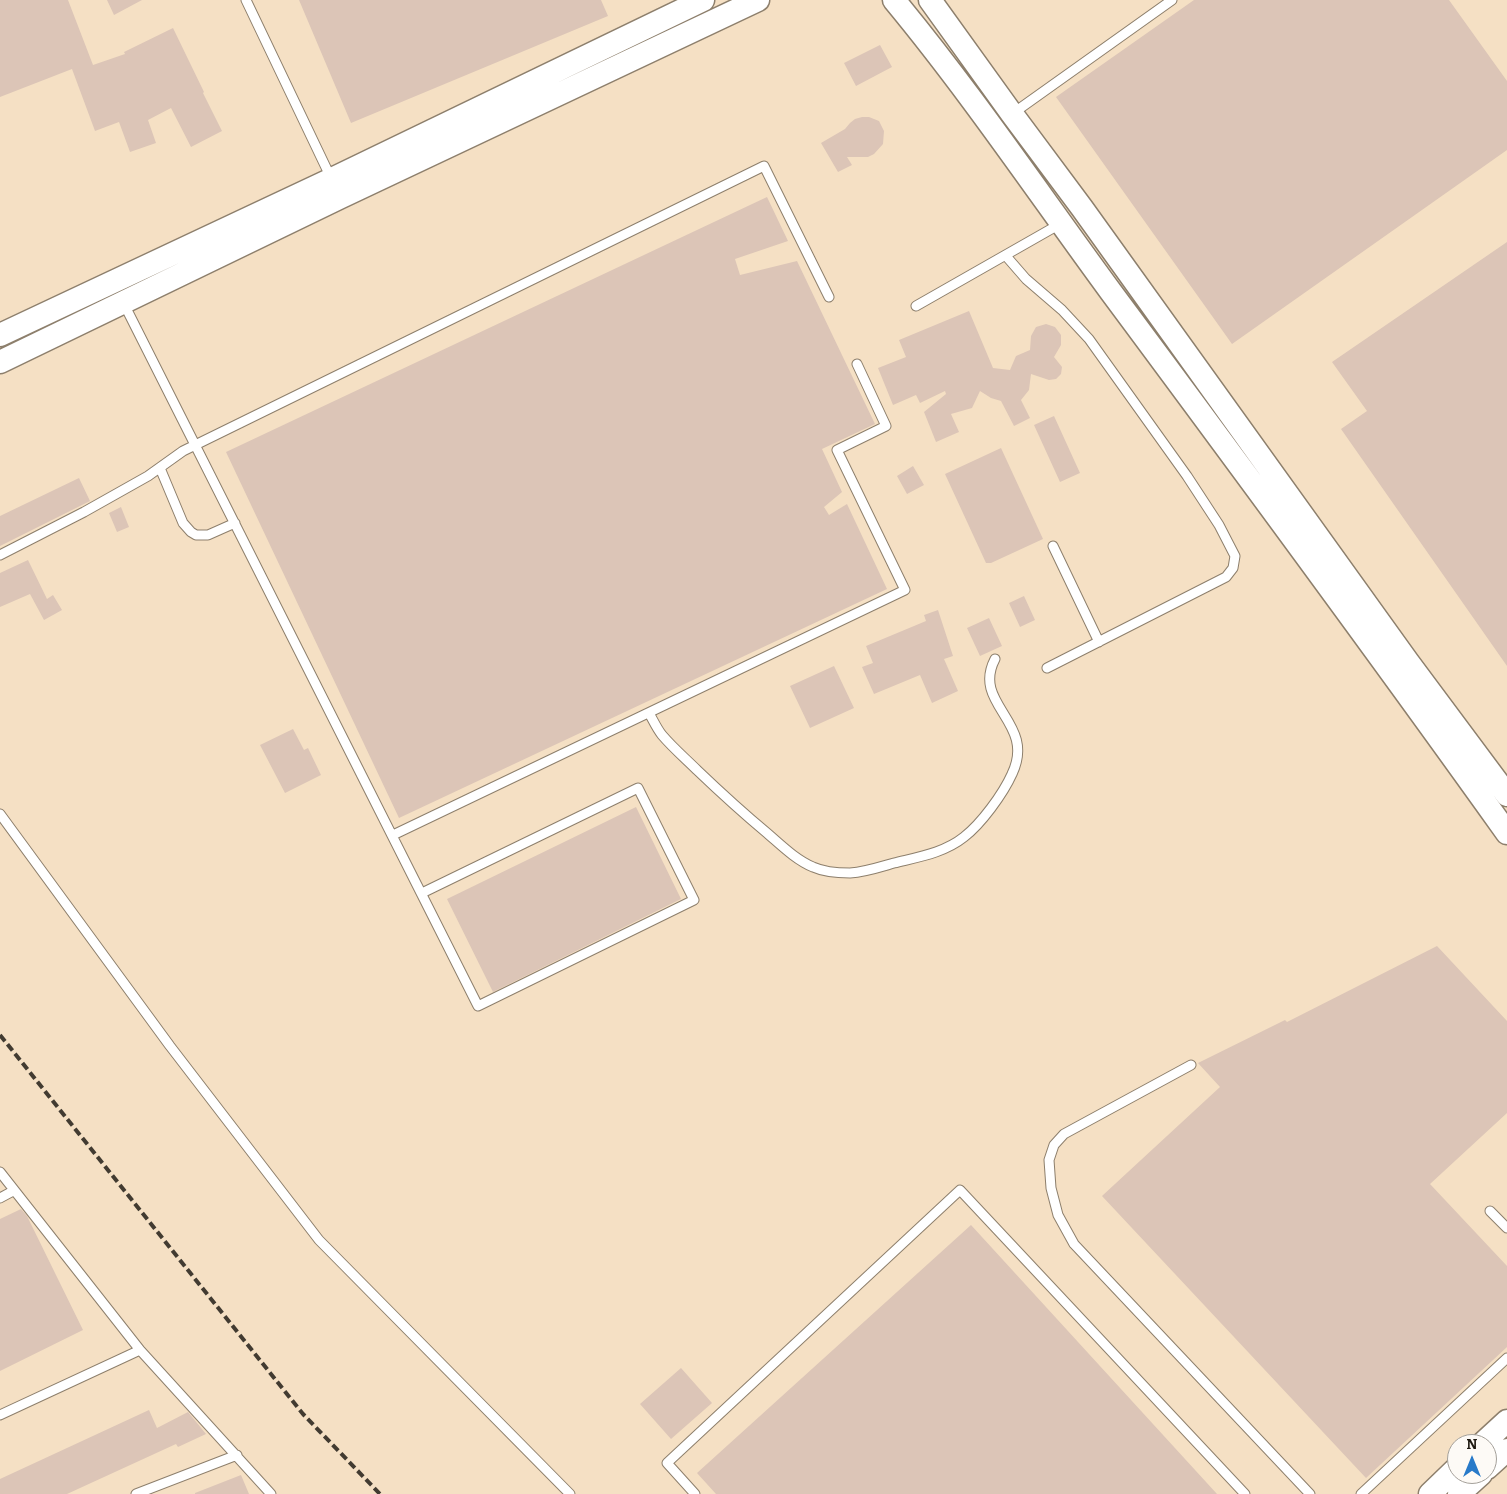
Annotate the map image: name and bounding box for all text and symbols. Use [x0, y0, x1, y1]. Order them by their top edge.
north arrow [1447, 1434, 1497, 1484]
text: N [1467, 1436, 1477, 1453]

